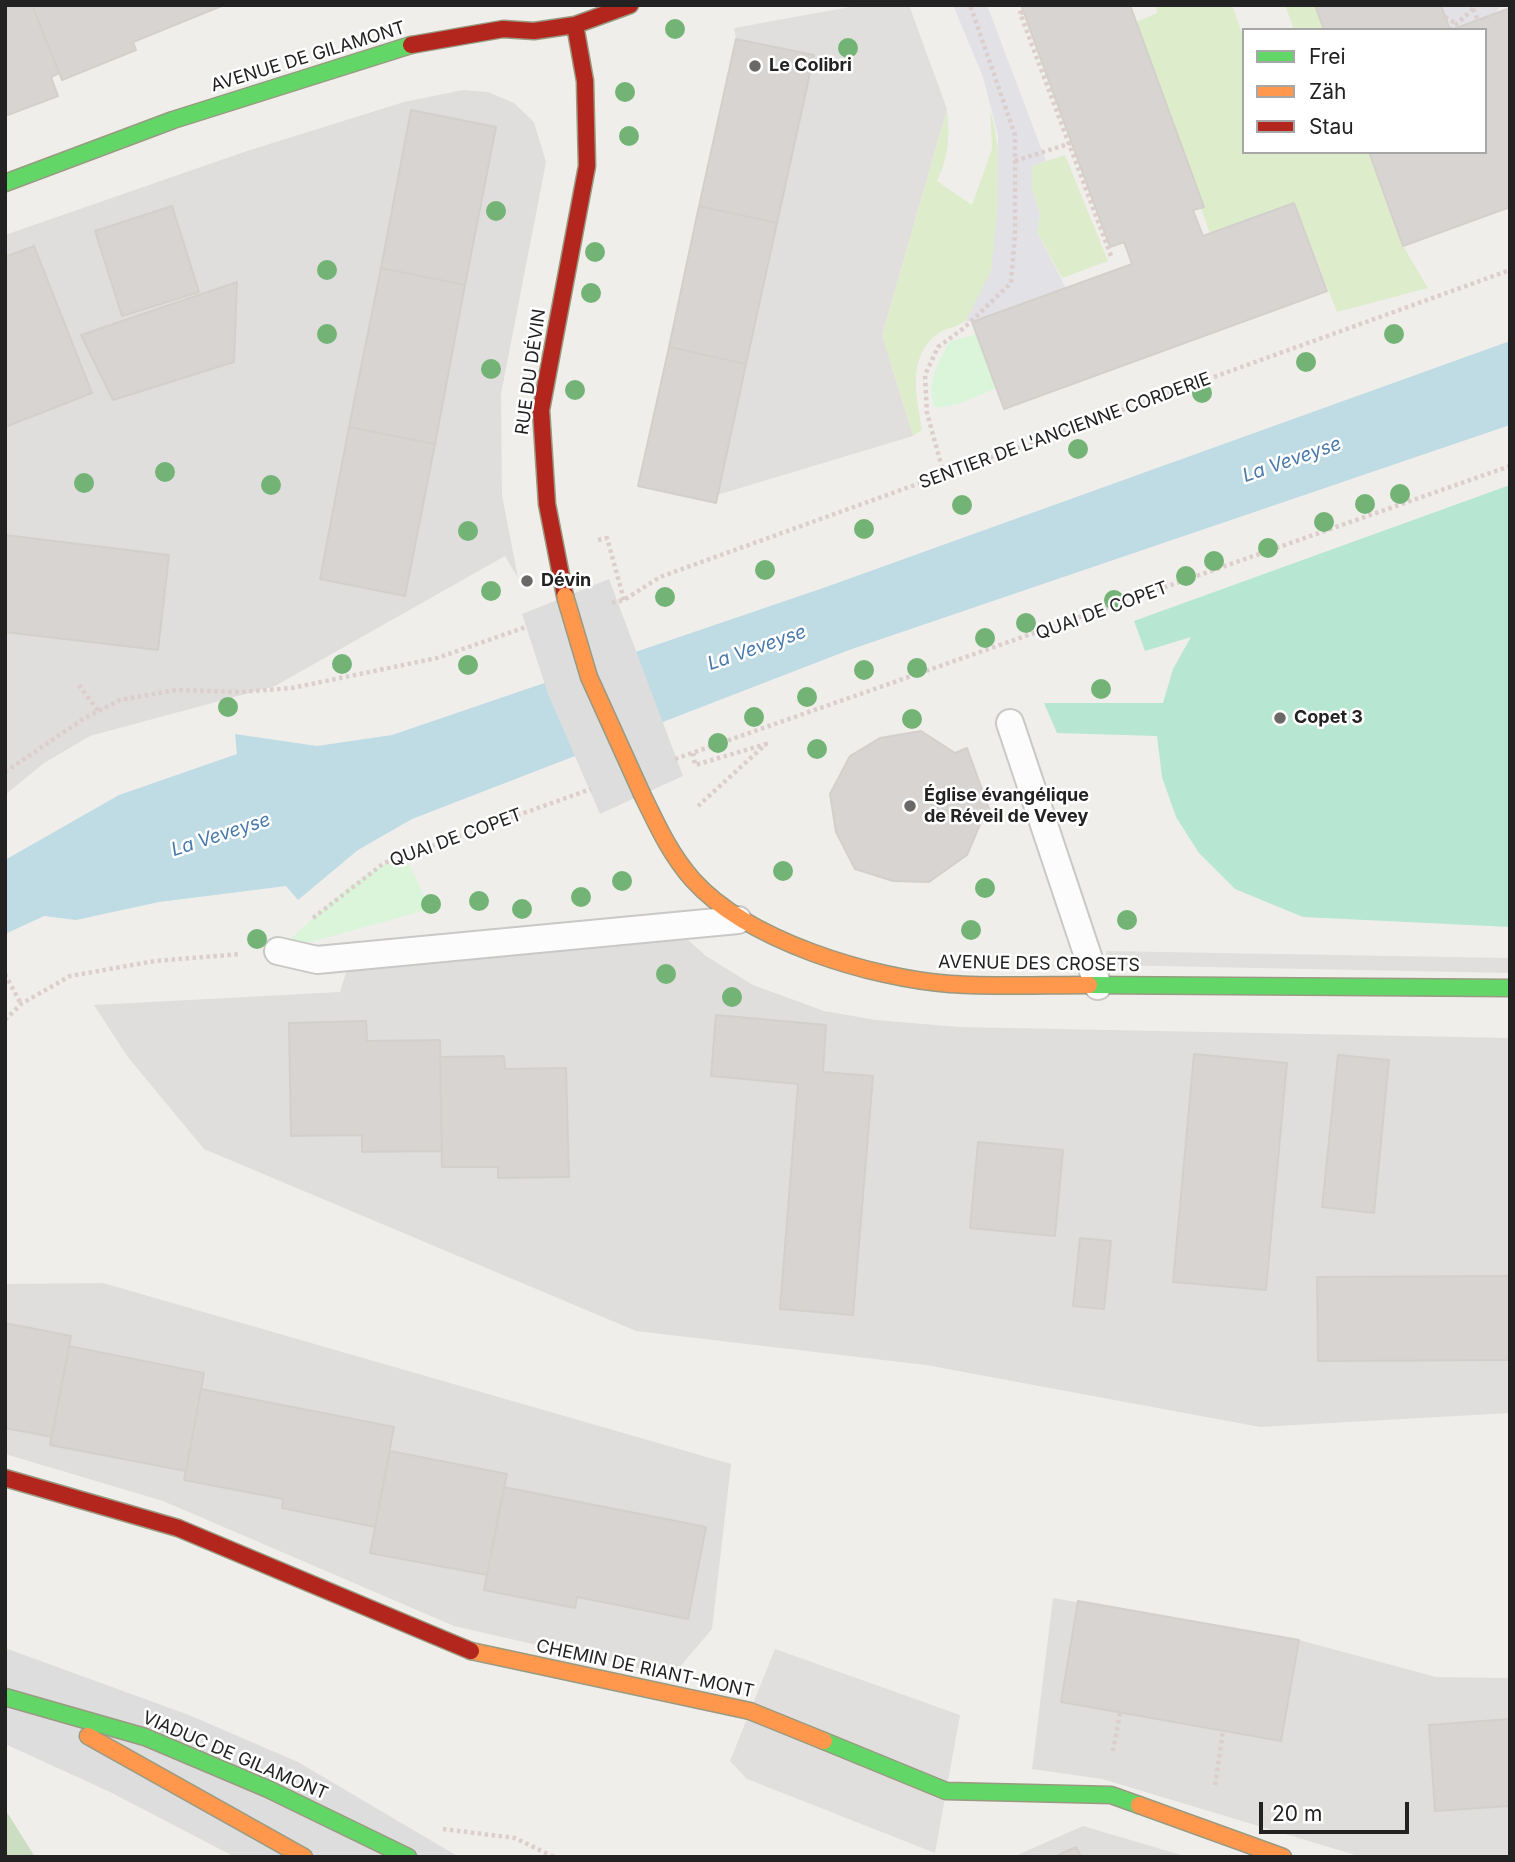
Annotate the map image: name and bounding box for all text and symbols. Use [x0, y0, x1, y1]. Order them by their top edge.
street label: AVENUE DE GILAMONT [208, 17, 408, 97]
legend [1242, 28, 1487, 154]
text: Frei [1309, 44, 1346, 69]
place label: Le Colibri [769, 55, 852, 77]
marker: Le Colibri [747, 58, 763, 74]
text: Zäh [1309, 79, 1346, 104]
text: Stau [1309, 114, 1354, 139]
street label: RUE DU DÉVIN [511, 308, 551, 436]
street label: SENTIER DE L'ANCIENNE CORDERIE [916, 368, 1214, 494]
water label: La Veveyse [1240, 432, 1344, 488]
place label: Dévin [541, 570, 591, 592]
marker: Dévin [519, 573, 535, 589]
street label: QUAI DE COPET [1033, 577, 1171, 645]
water label: La Veveyse [705, 620, 809, 676]
place label: Copet 3 [1294, 707, 1363, 729]
marker: Copet 3 [1272, 710, 1288, 726]
place label: Église évangélique de Réveil de Vevey [924, 785, 1089, 828]
marker: Église évangélique de Réveil de Vevey [902, 798, 918, 814]
street label: QUAI DE COPET [387, 804, 525, 872]
water label: La Veveyse [169, 808, 273, 862]
street label: AVENUE DES CROSETS [938, 951, 1140, 977]
street label: CHEMIN DE RIANT-MONT [534, 1635, 756, 1703]
street label: VIADUC DE GILAMONT [139, 1707, 331, 1805]
scale bar [1263, 1788, 1414, 1832]
text: 20 m [1272, 1801, 1322, 1826]

